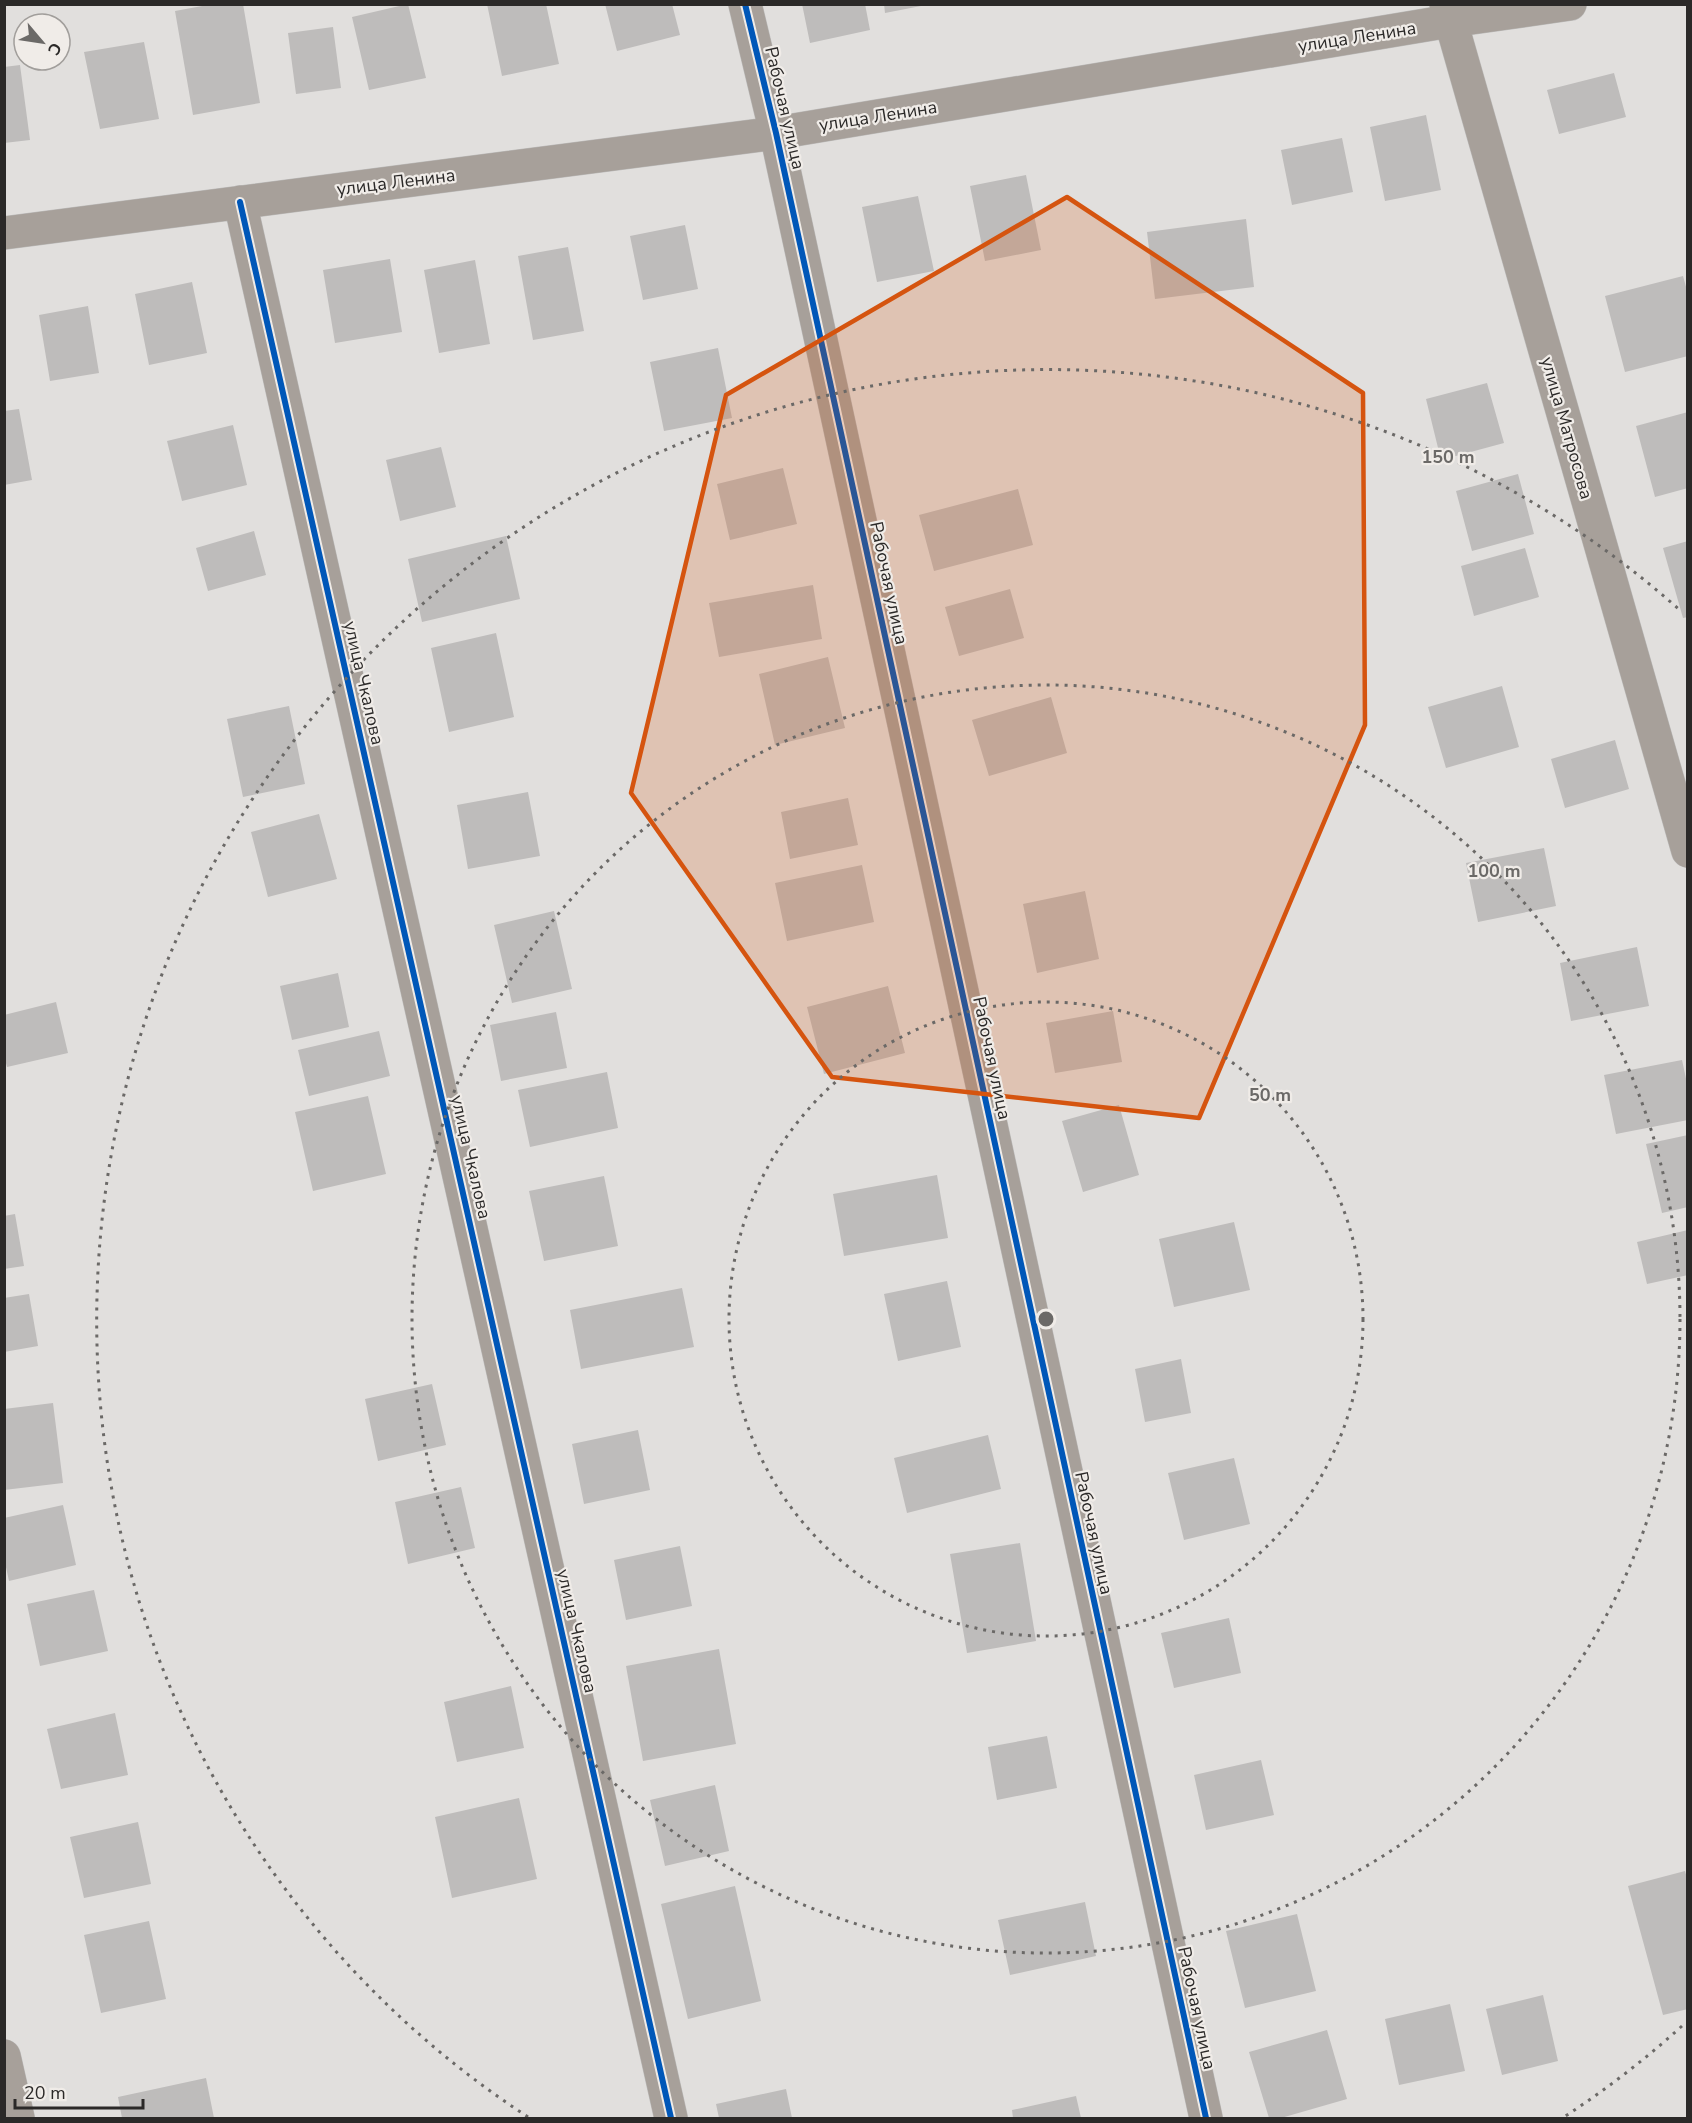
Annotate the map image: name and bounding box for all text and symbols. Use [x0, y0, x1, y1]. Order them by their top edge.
north arrow [12, 12, 72, 72]
street label: улица Ленина [1296, 16, 1418, 58]
text: С [42, 39, 67, 59]
street label: Рабочая улица [759, 44, 811, 172]
street label: улица Ленина [817, 95, 939, 137]
street label: улица Ленина [335, 163, 457, 201]
street label: улица Матросова [1535, 354, 1599, 502]
text: 150 m [1421, 445, 1475, 469]
street label: Рабочая улица [864, 519, 914, 647]
street label: улица Чкалова [338, 619, 390, 747]
text: 100 m [1467, 859, 1521, 883]
street label: Рабочая улица [967, 994, 1017, 1122]
text: 50 m [1249, 1083, 1291, 1107]
street label: улица Чкалова [445, 1093, 497, 1221]
centre of rings [1036, 1309, 1056, 1329]
street label: Рабочая улица [1069, 1469, 1119, 1597]
street label: улица Чкалова [551, 1567, 603, 1695]
street label: Рабочая улица [1172, 1944, 1222, 2072]
scale bar [15, 2072, 142, 2110]
text: 20 m [24, 2081, 66, 2105]

